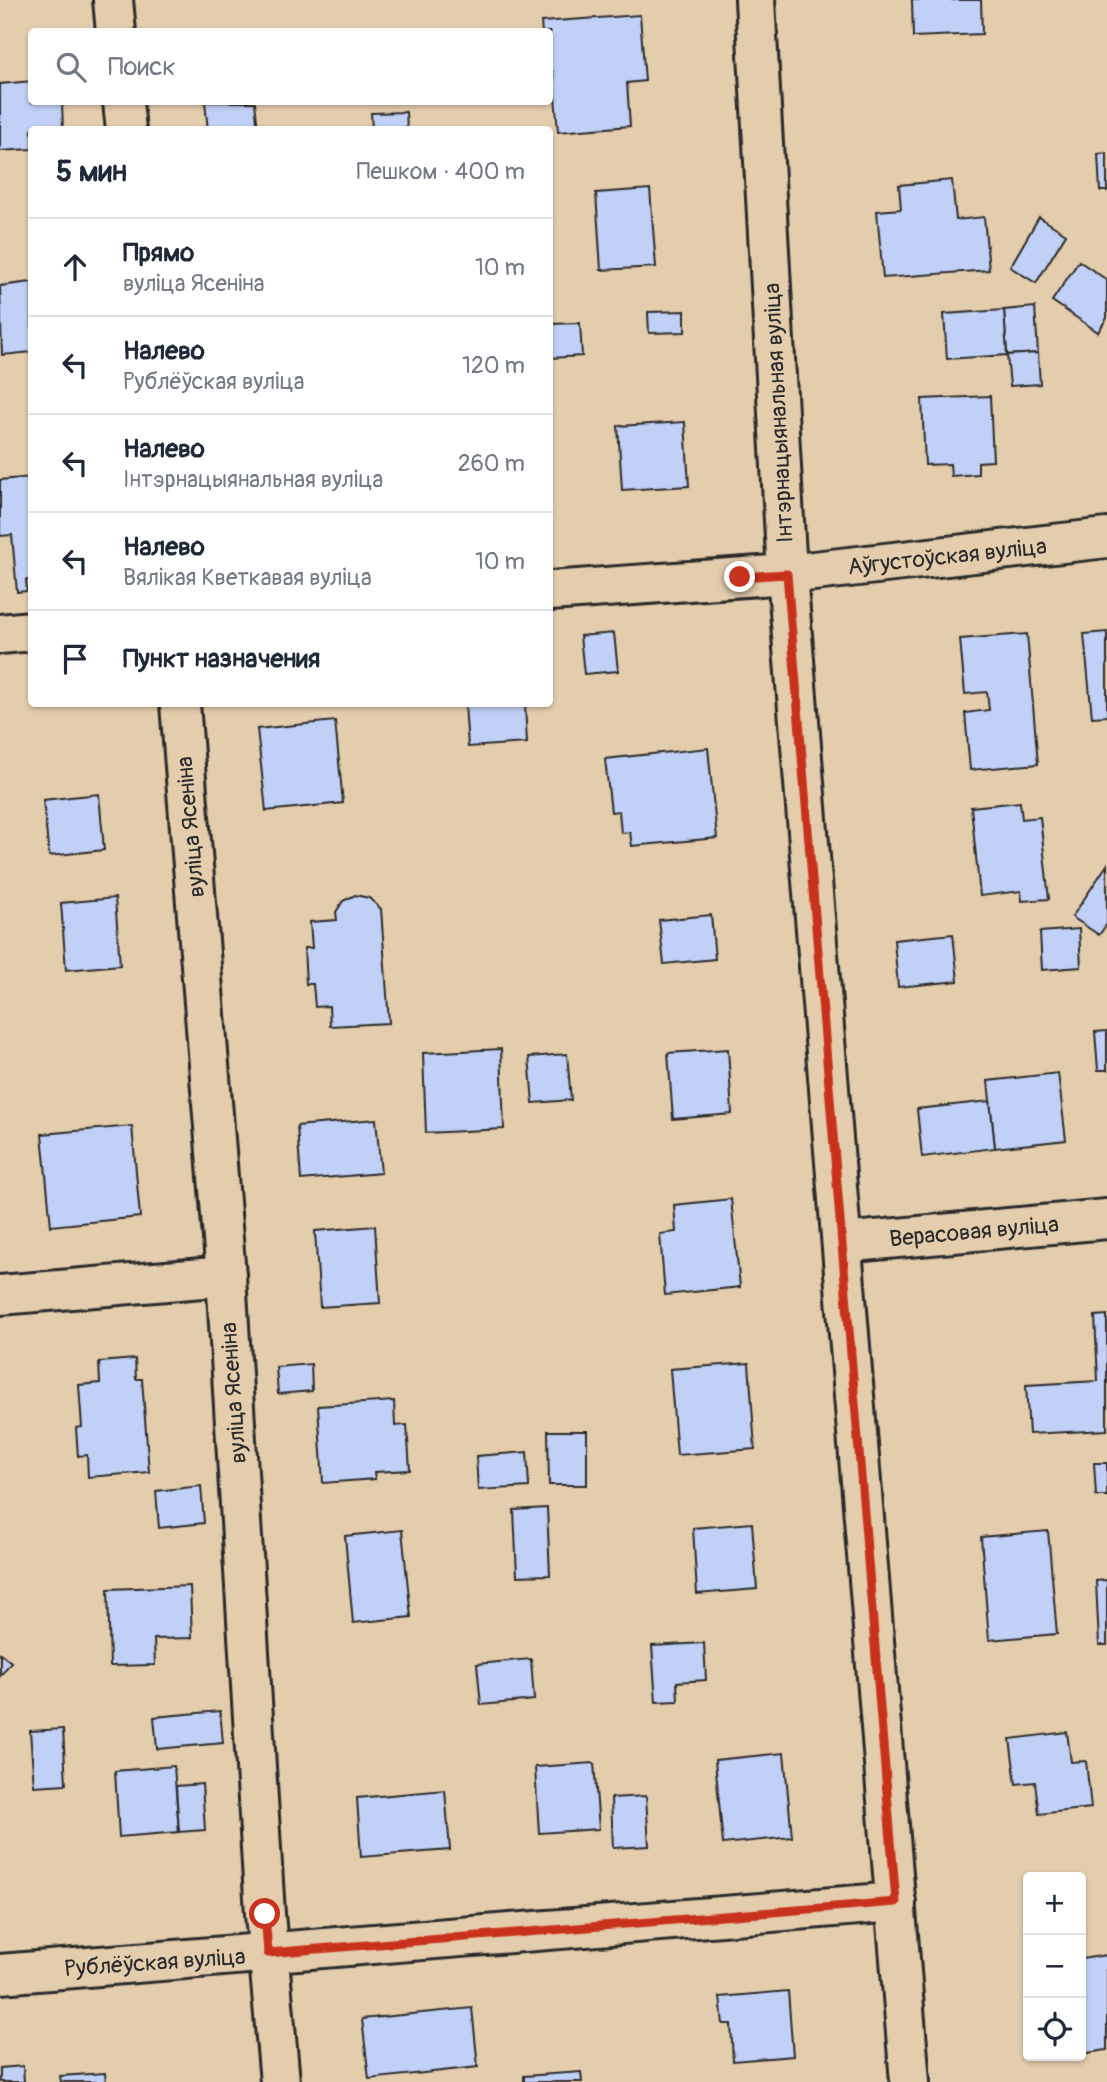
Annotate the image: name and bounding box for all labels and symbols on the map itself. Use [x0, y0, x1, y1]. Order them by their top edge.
street label: Інтэрнацыянальная вуліца [757, 282, 800, 544]
street label: Аўгустоўская вуліца [846, 532, 1048, 581]
route end [724, 561, 755, 592]
street label: вуліца Ясеніна [170, 755, 211, 899]
street label: Верасовая вуліца [888, 1210, 1060, 1253]
street label: вуліца Ясеніна [214, 1321, 253, 1465]
route start [249, 1898, 280, 1929]
street label: Рублёўская вуліца [64, 1942, 247, 1983]

